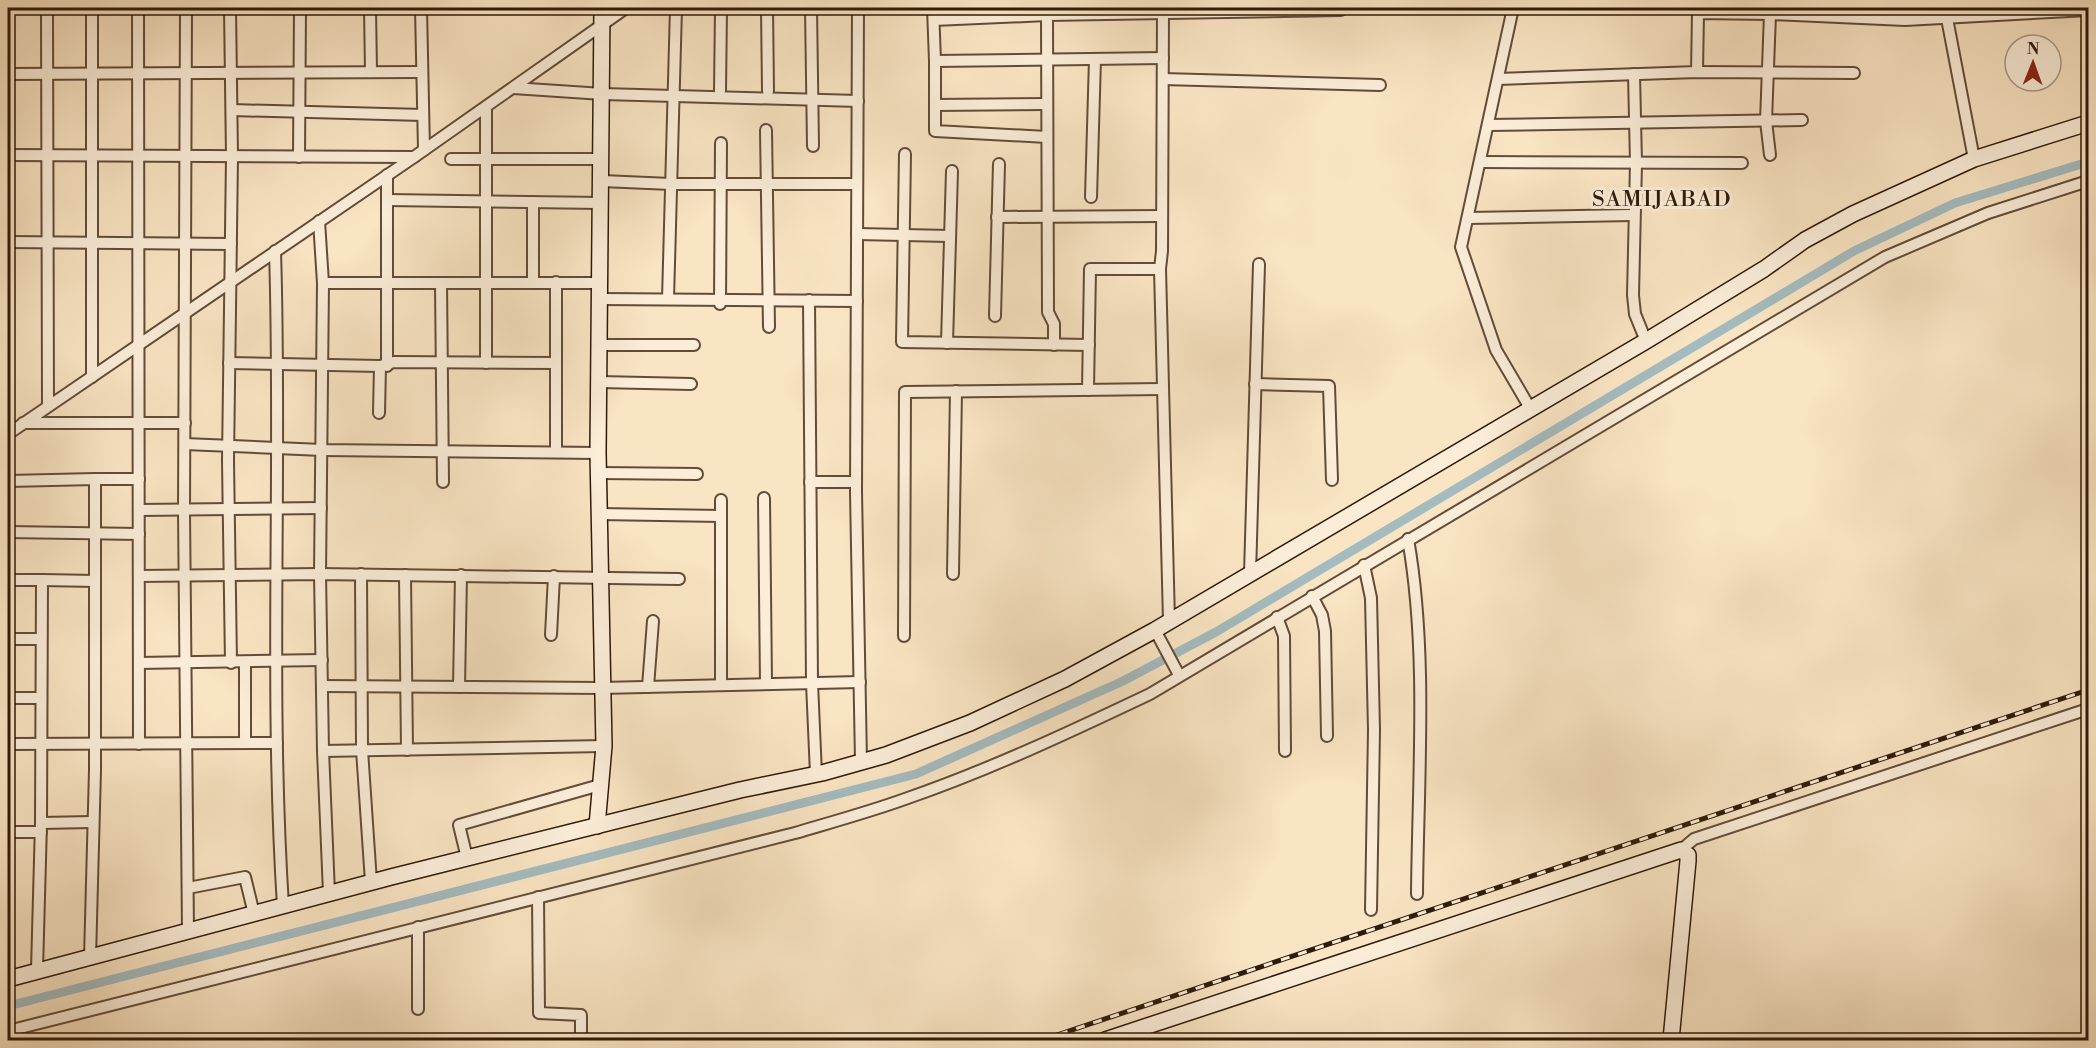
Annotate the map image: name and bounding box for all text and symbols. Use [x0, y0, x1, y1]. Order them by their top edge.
north arrow [2003, 33, 2063, 93]
text: N [2027, 39, 2040, 59]
district label: SAMIJABAD [1592, 186, 1732, 213]

